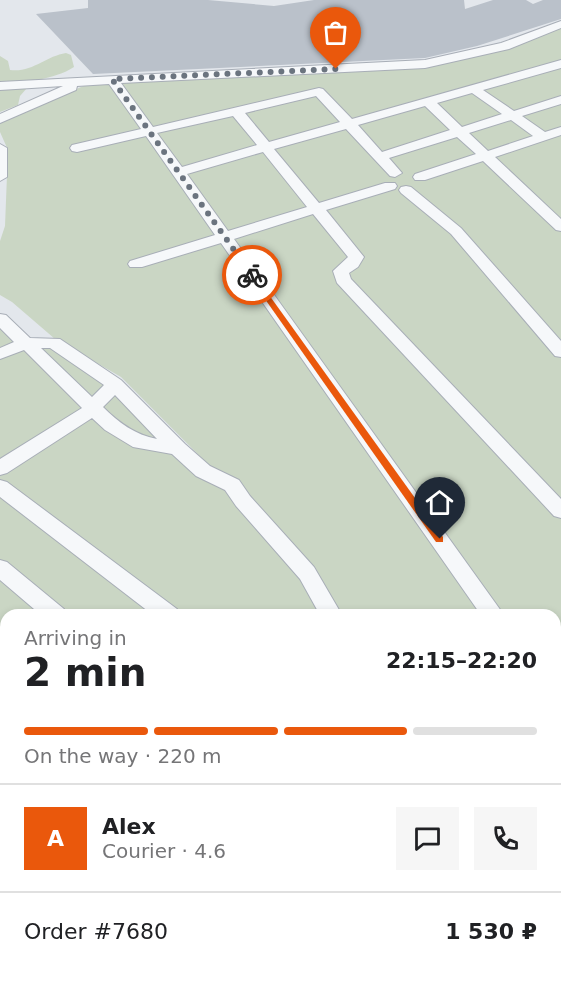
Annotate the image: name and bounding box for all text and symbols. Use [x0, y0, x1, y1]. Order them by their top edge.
pin [310, 7, 361, 69]
icon: bag [319, 16, 352, 49]
courier [222, 245, 282, 305]
icon: bike [236, 259, 269, 292]
pin [414, 477, 465, 539]
icon: home [423, 486, 456, 519]
text: Arriving in [24, 626, 127, 650]
text: 22:15–22:20 [386, 648, 537, 673]
text: 2 min [24, 650, 146, 695]
text: On the way · 220 m [24, 744, 222, 768]
button: chat [396, 807, 459, 870]
button: phone [474, 807, 537, 870]
text: Alex [102, 814, 156, 839]
text: A [47, 826, 64, 851]
text: Courier · 4.6 [102, 839, 226, 863]
text: Order #7680 [24, 919, 168, 944]
text: 1 530 ₽ [445, 919, 537, 944]

